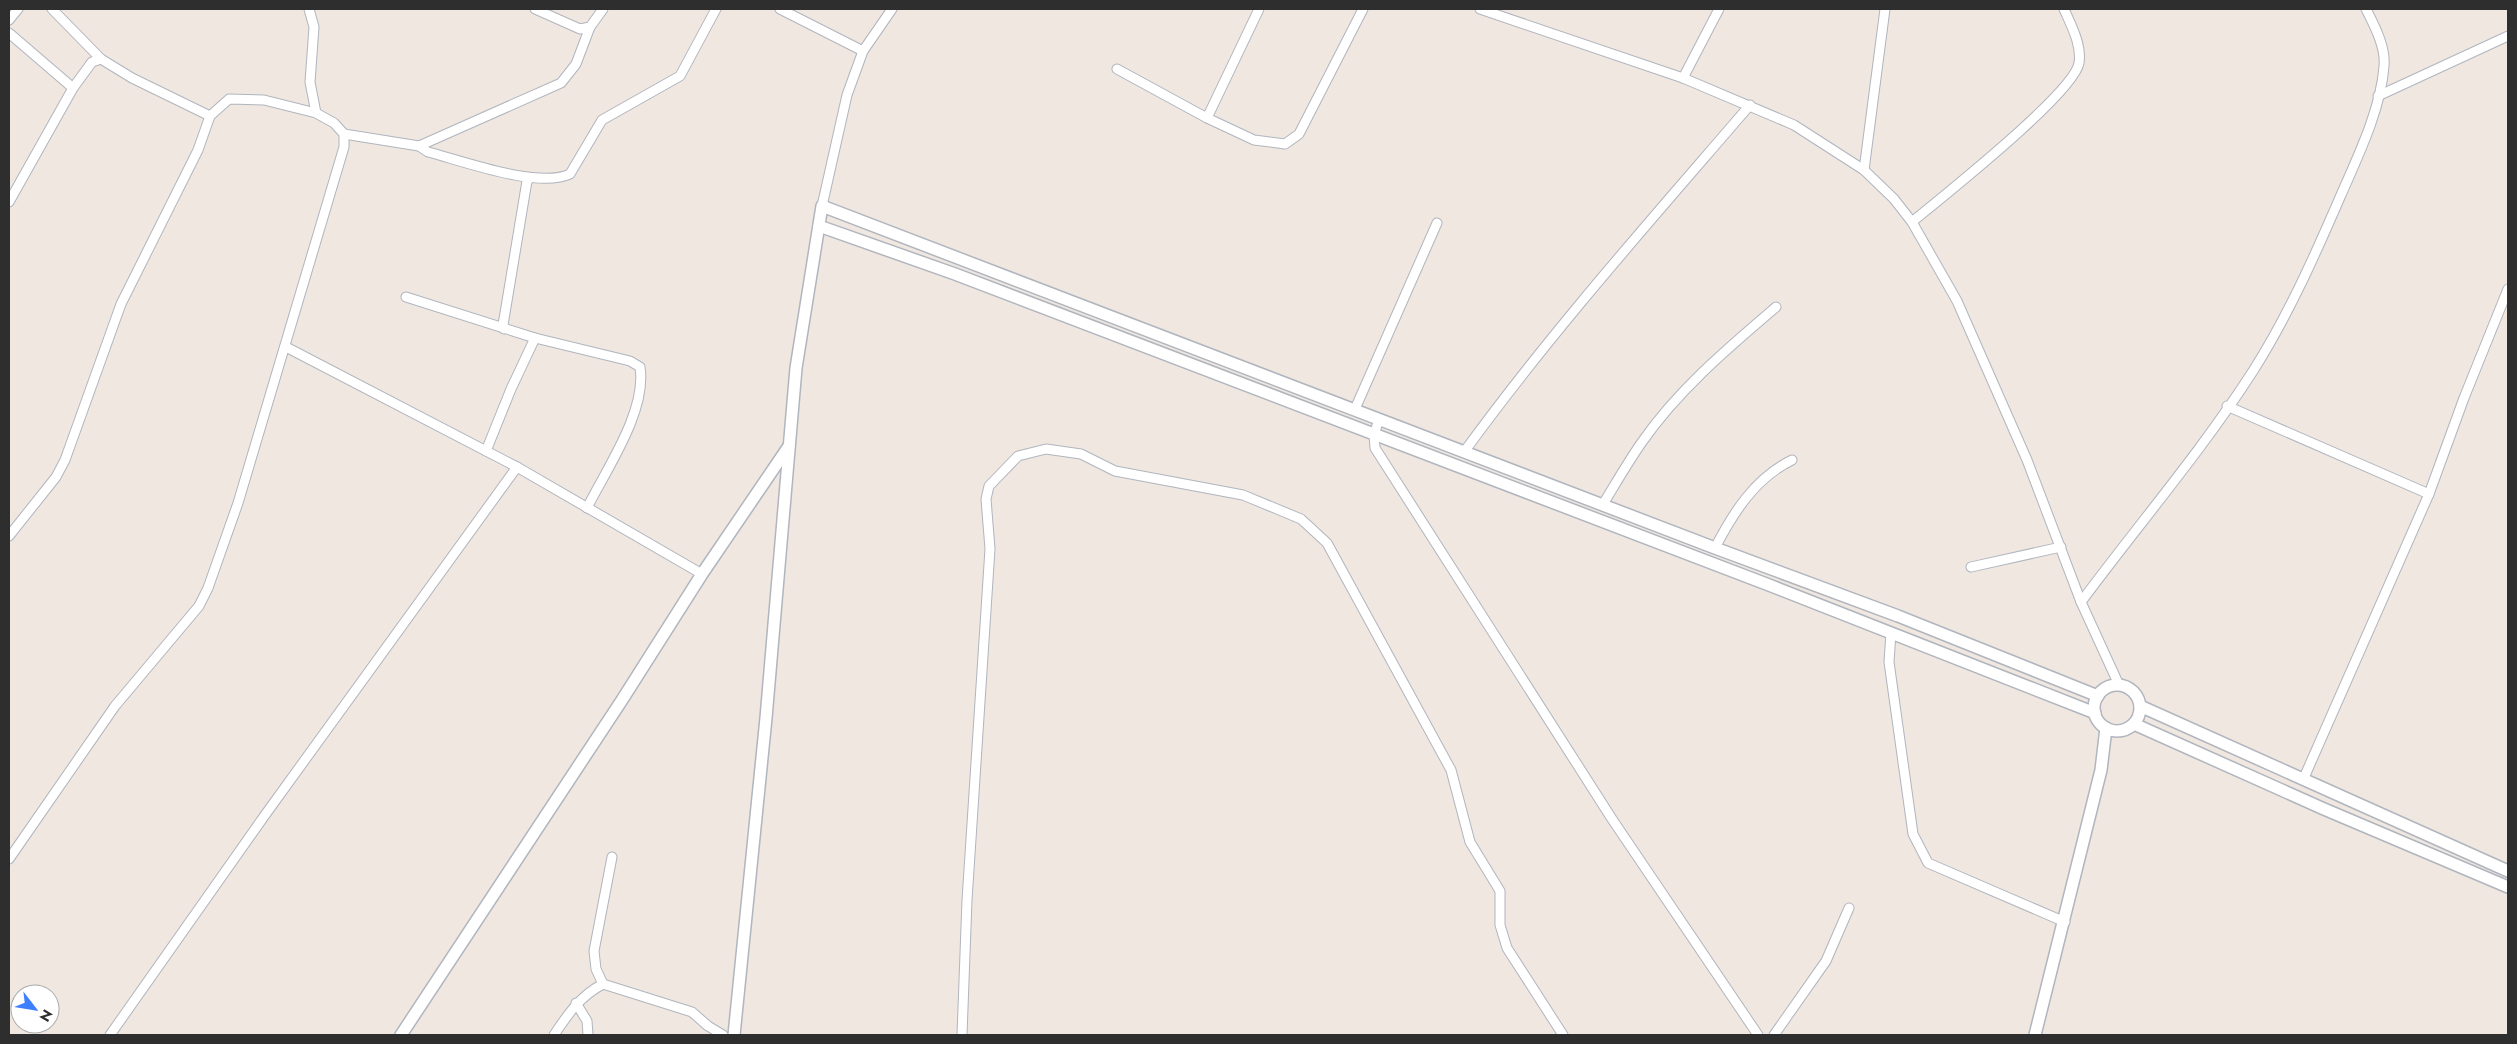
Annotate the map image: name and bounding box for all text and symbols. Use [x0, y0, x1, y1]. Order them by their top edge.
north arrow [10, 984, 60, 1034]
text: N [35, 1006, 58, 1026]

